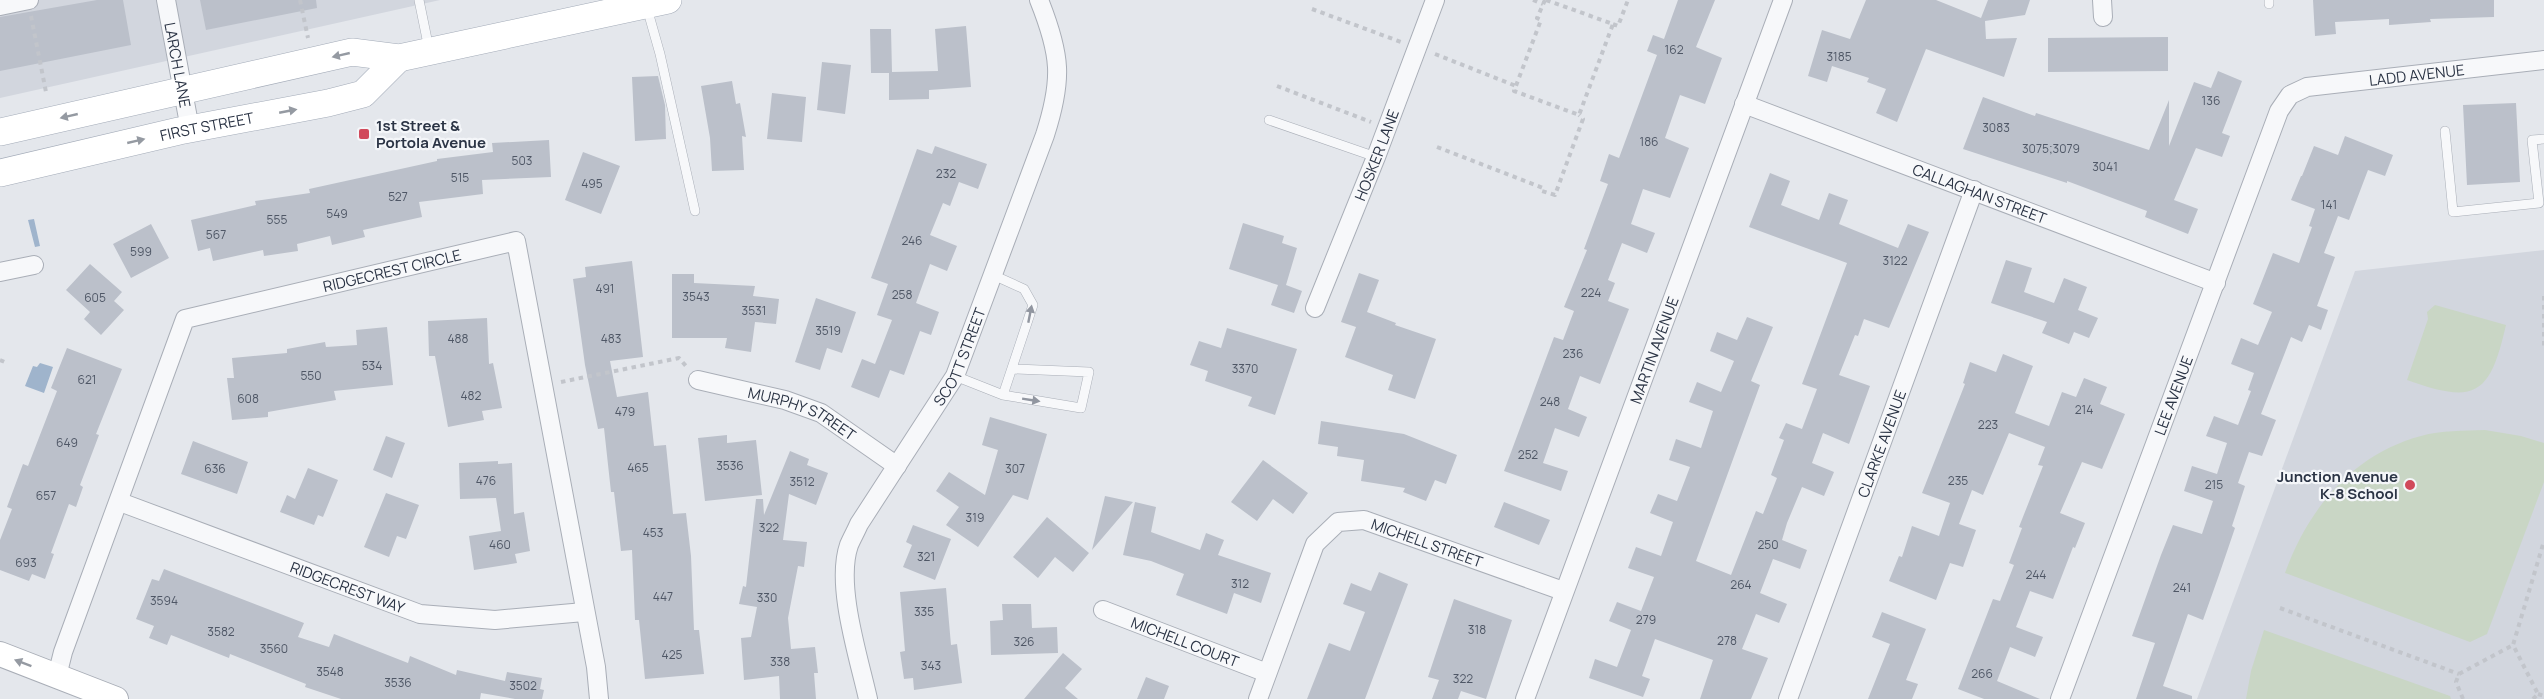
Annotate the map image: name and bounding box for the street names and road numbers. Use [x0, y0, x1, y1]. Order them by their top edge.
street label: LARCH LANE [160, 20, 196, 109]
street label: LADD AVENUE [2368, 59, 2465, 90]
street label: HOSKER LANE [1349, 106, 1404, 204]
street label: FIRST STREET [158, 107, 255, 146]
street label: CALLAGHAN STREET [1910, 158, 2050, 228]
street label: RIDGECREST CIRCLE [321, 244, 463, 297]
street label: MARTIN AVENUE [1624, 293, 1683, 407]
street label: SCOTT STREET [928, 305, 990, 410]
street label: LEE AVENUE [2149, 353, 2197, 438]
street label: MURPHY STREET [746, 381, 860, 445]
street label: CLARKE AVENUE [1852, 387, 1911, 500]
street label: MICHELL STREET [1368, 513, 1486, 572]
street label: RIDGECREST WAY [287, 556, 409, 618]
street label: MICHELL COURT [1128, 611, 1242, 672]

